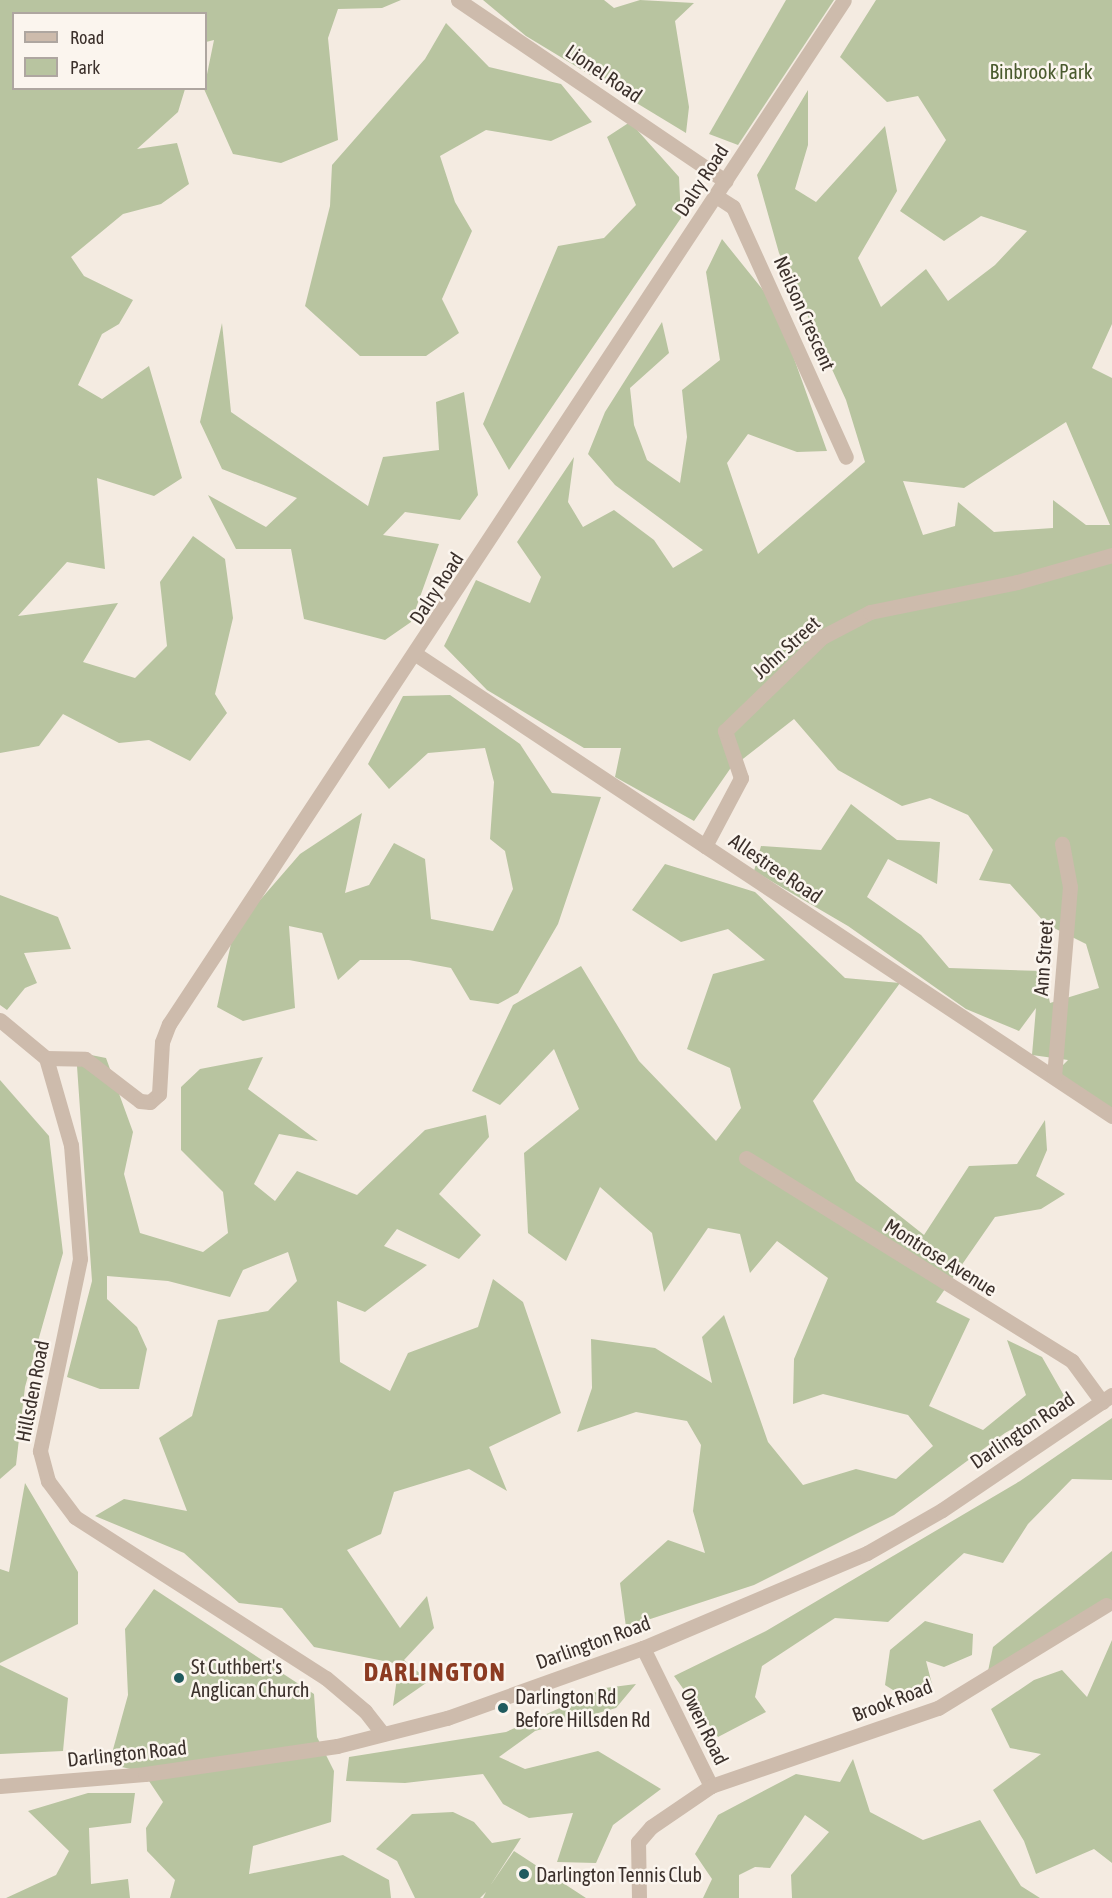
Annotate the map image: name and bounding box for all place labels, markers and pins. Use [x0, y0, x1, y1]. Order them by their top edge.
place label: St Cuthbert's Anglican Church [191, 1654, 309, 1701]
marker: St Cuthbert's Anglican Church [172, 1671, 186, 1685]
place label: Darlington Rd Before Hillsden Rd [515, 1684, 651, 1731]
marker: Darlington Rd Before Hillsden Rd [496, 1701, 510, 1715]
place label: Darlington Tennis Club [536, 1862, 702, 1886]
marker: Darlington Tennis Club [517, 1867, 531, 1881]

